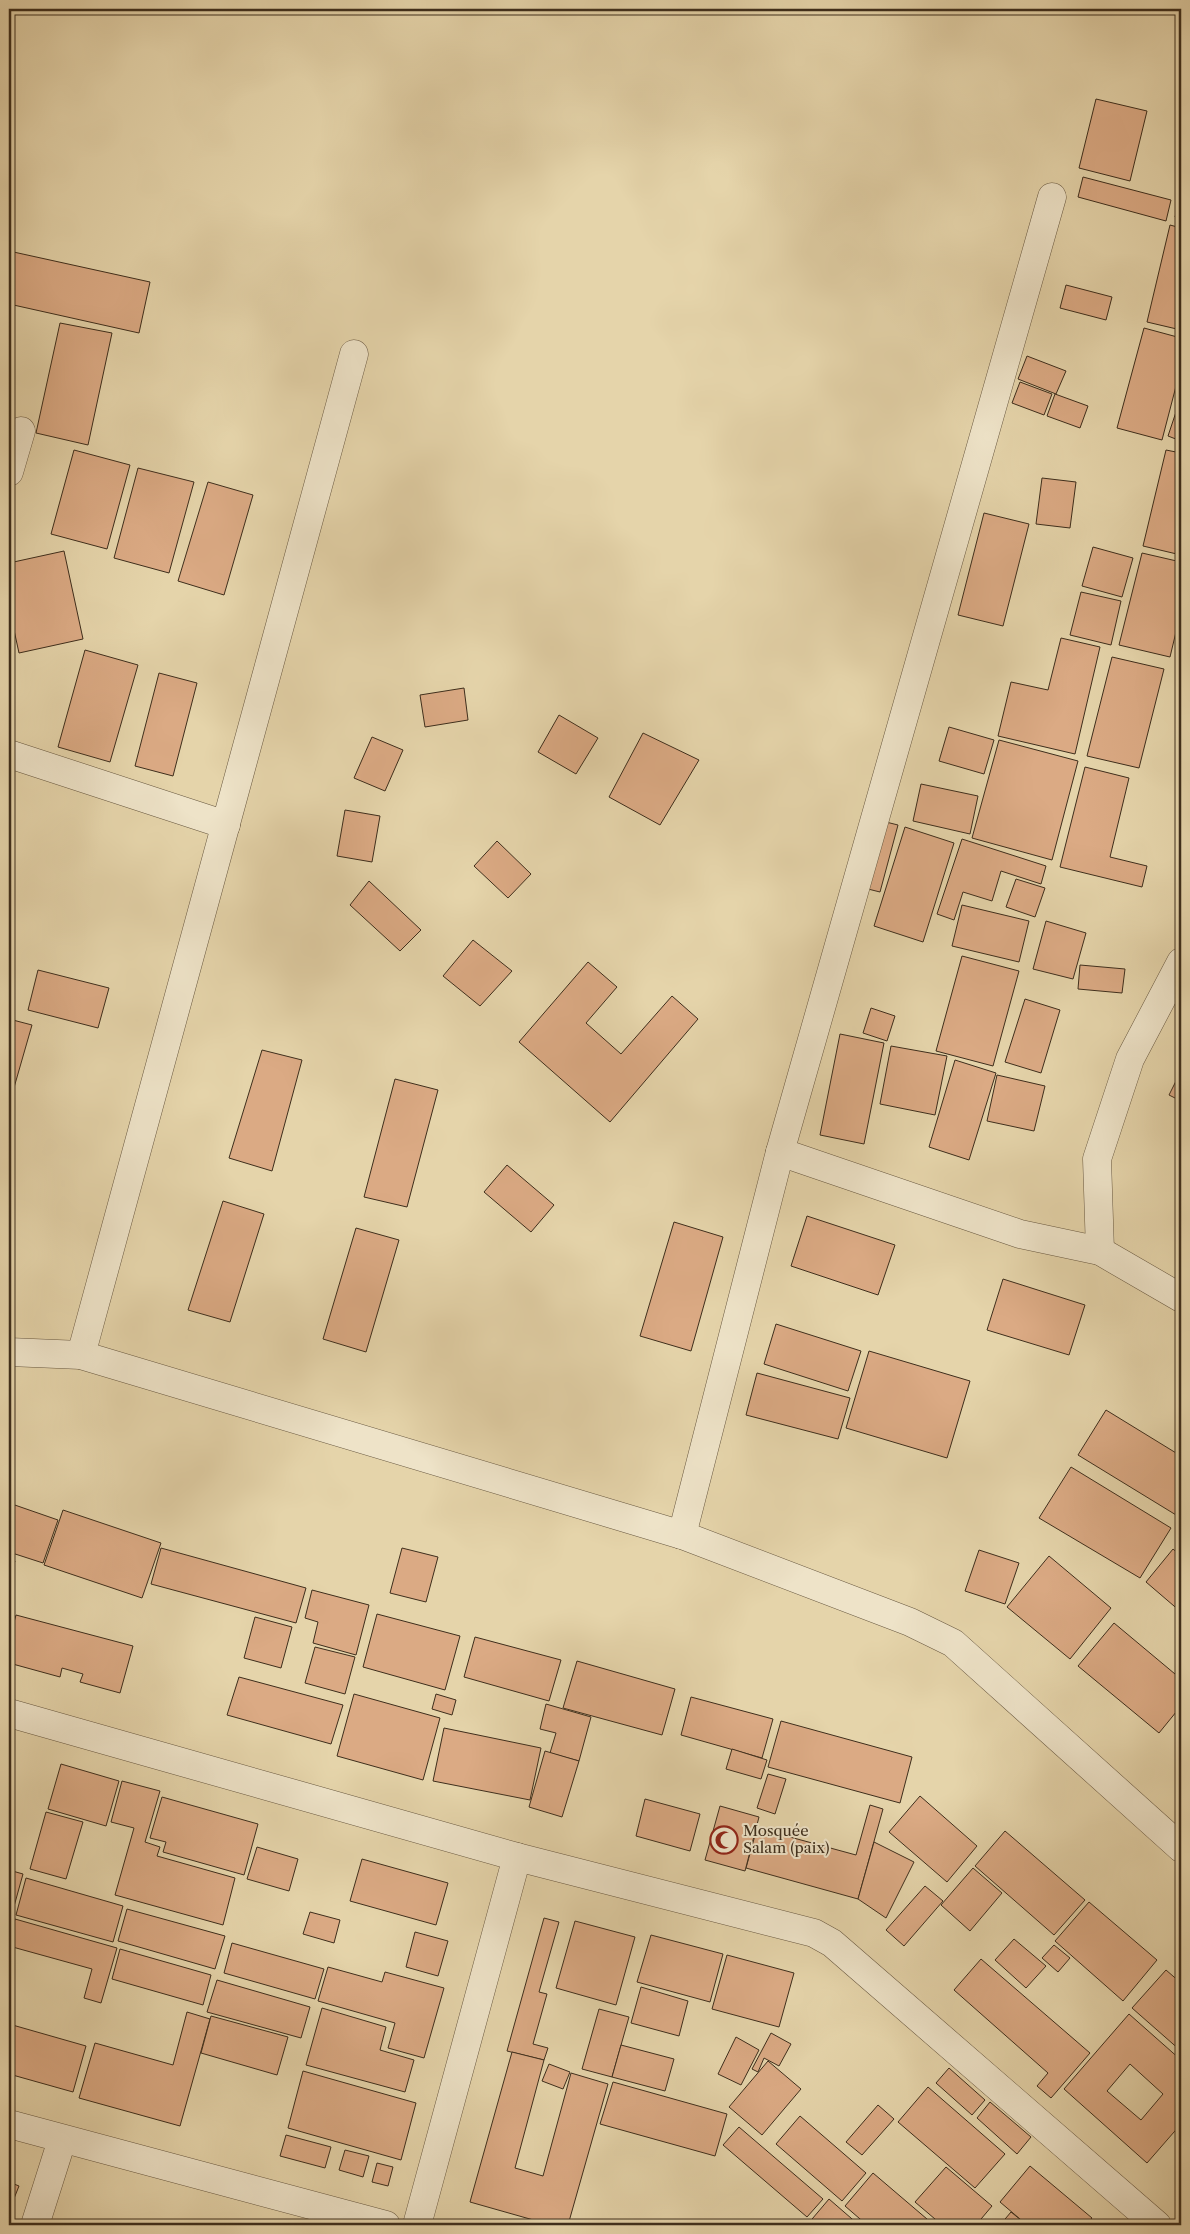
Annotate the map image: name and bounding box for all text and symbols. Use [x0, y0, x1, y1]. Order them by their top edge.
place label: Mosquée Salam (paix) [743, 1821, 830, 1857]
mosque icon: Mosquée Salam (paix) [709, 1825, 739, 1855]

